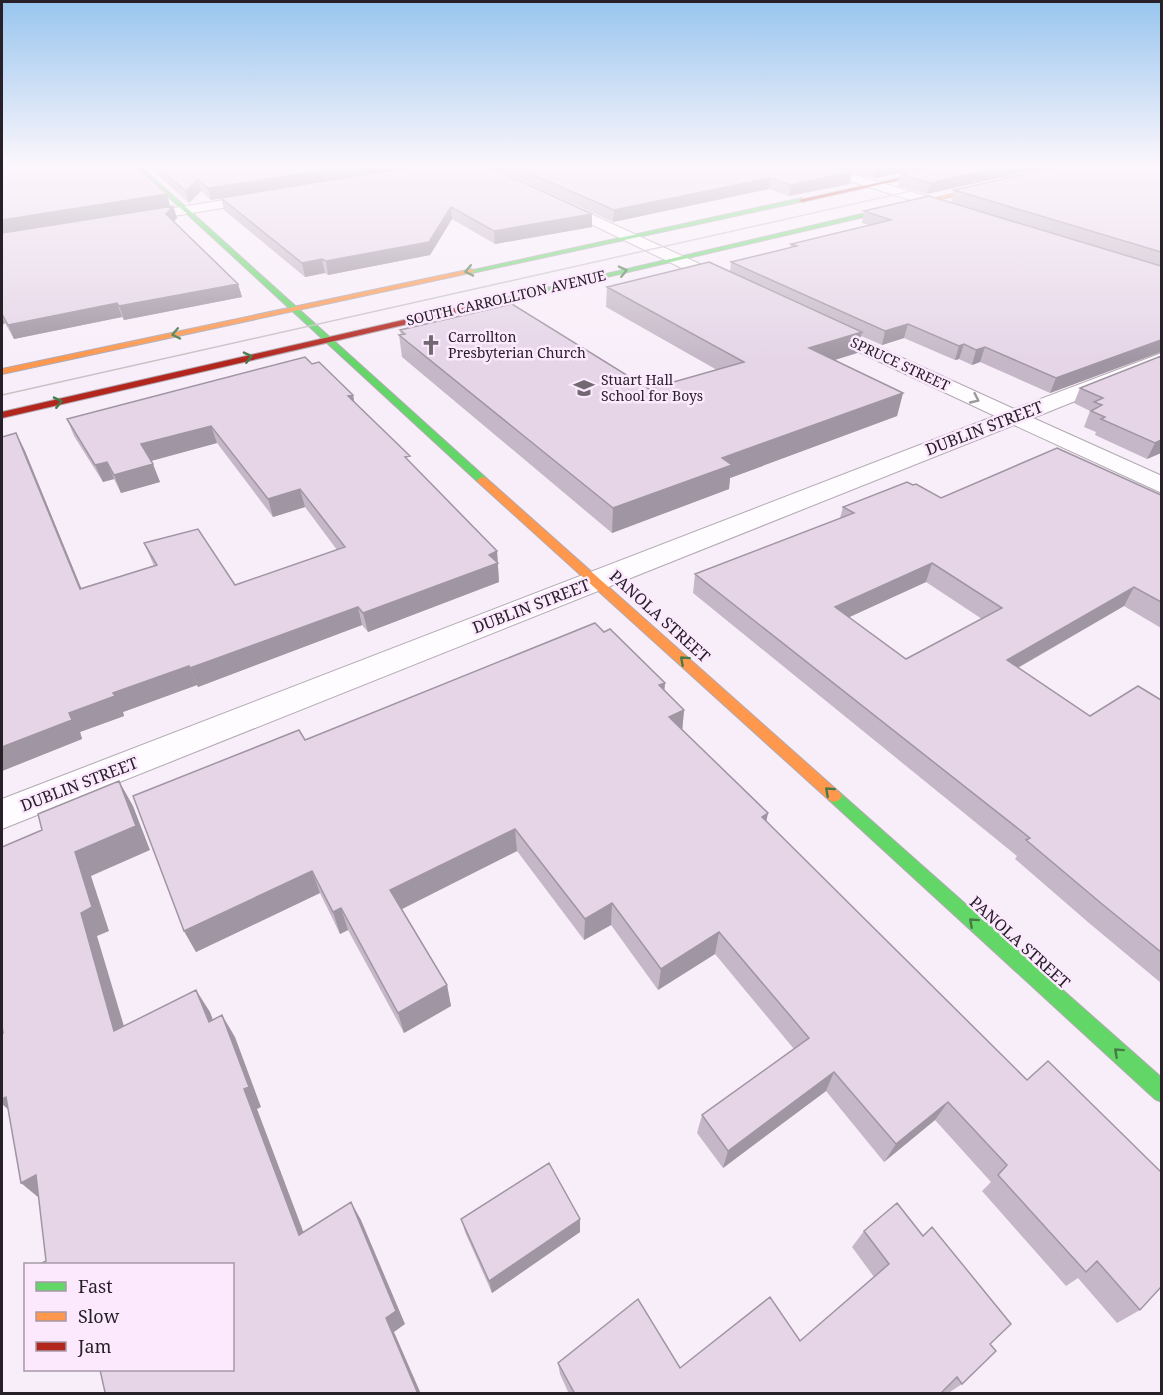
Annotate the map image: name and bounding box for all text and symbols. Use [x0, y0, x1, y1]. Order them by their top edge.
one-way arrow [464, 264, 474, 277]
street label: SOUTH CARROLLTON AVENUE [404, 265, 608, 330]
one-way arrow [617, 265, 627, 278]
one-way arrow [171, 327, 181, 340]
place label: Carrollton Presbyterian Church [448, 327, 586, 362]
street label: SPRUCE STREET [848, 332, 953, 395]
church icon: Carrollton Presbyterian Church [419, 333, 443, 357]
one-way arrow [243, 352, 253, 365]
place label: Stuart Hall School for Boys [601, 370, 703, 405]
school or university icon: Stuart Hall School for Boys [572, 376, 596, 400]
one-way arrow [969, 392, 980, 404]
street label: DUBLIN STREET [922, 395, 1046, 461]
one-way arrow [53, 396, 63, 409]
street label: PANOLA STREET [605, 565, 715, 667]
street label: DUBLIN STREET [469, 573, 593, 639]
one-way arrow [680, 656, 691, 667]
street label: DUBLIN STREET [17, 751, 141, 817]
one-way arrow [825, 787, 836, 798]
street label: PANOLA STREET [965, 891, 1075, 993]
one-way arrow [970, 918, 980, 929]
one-way arrow [1114, 1048, 1125, 1059]
legend [24, 1263, 234, 1371]
text: Fast [78, 1274, 113, 1298]
text: Slow [78, 1304, 120, 1328]
text: Jam [77, 1334, 112, 1358]

